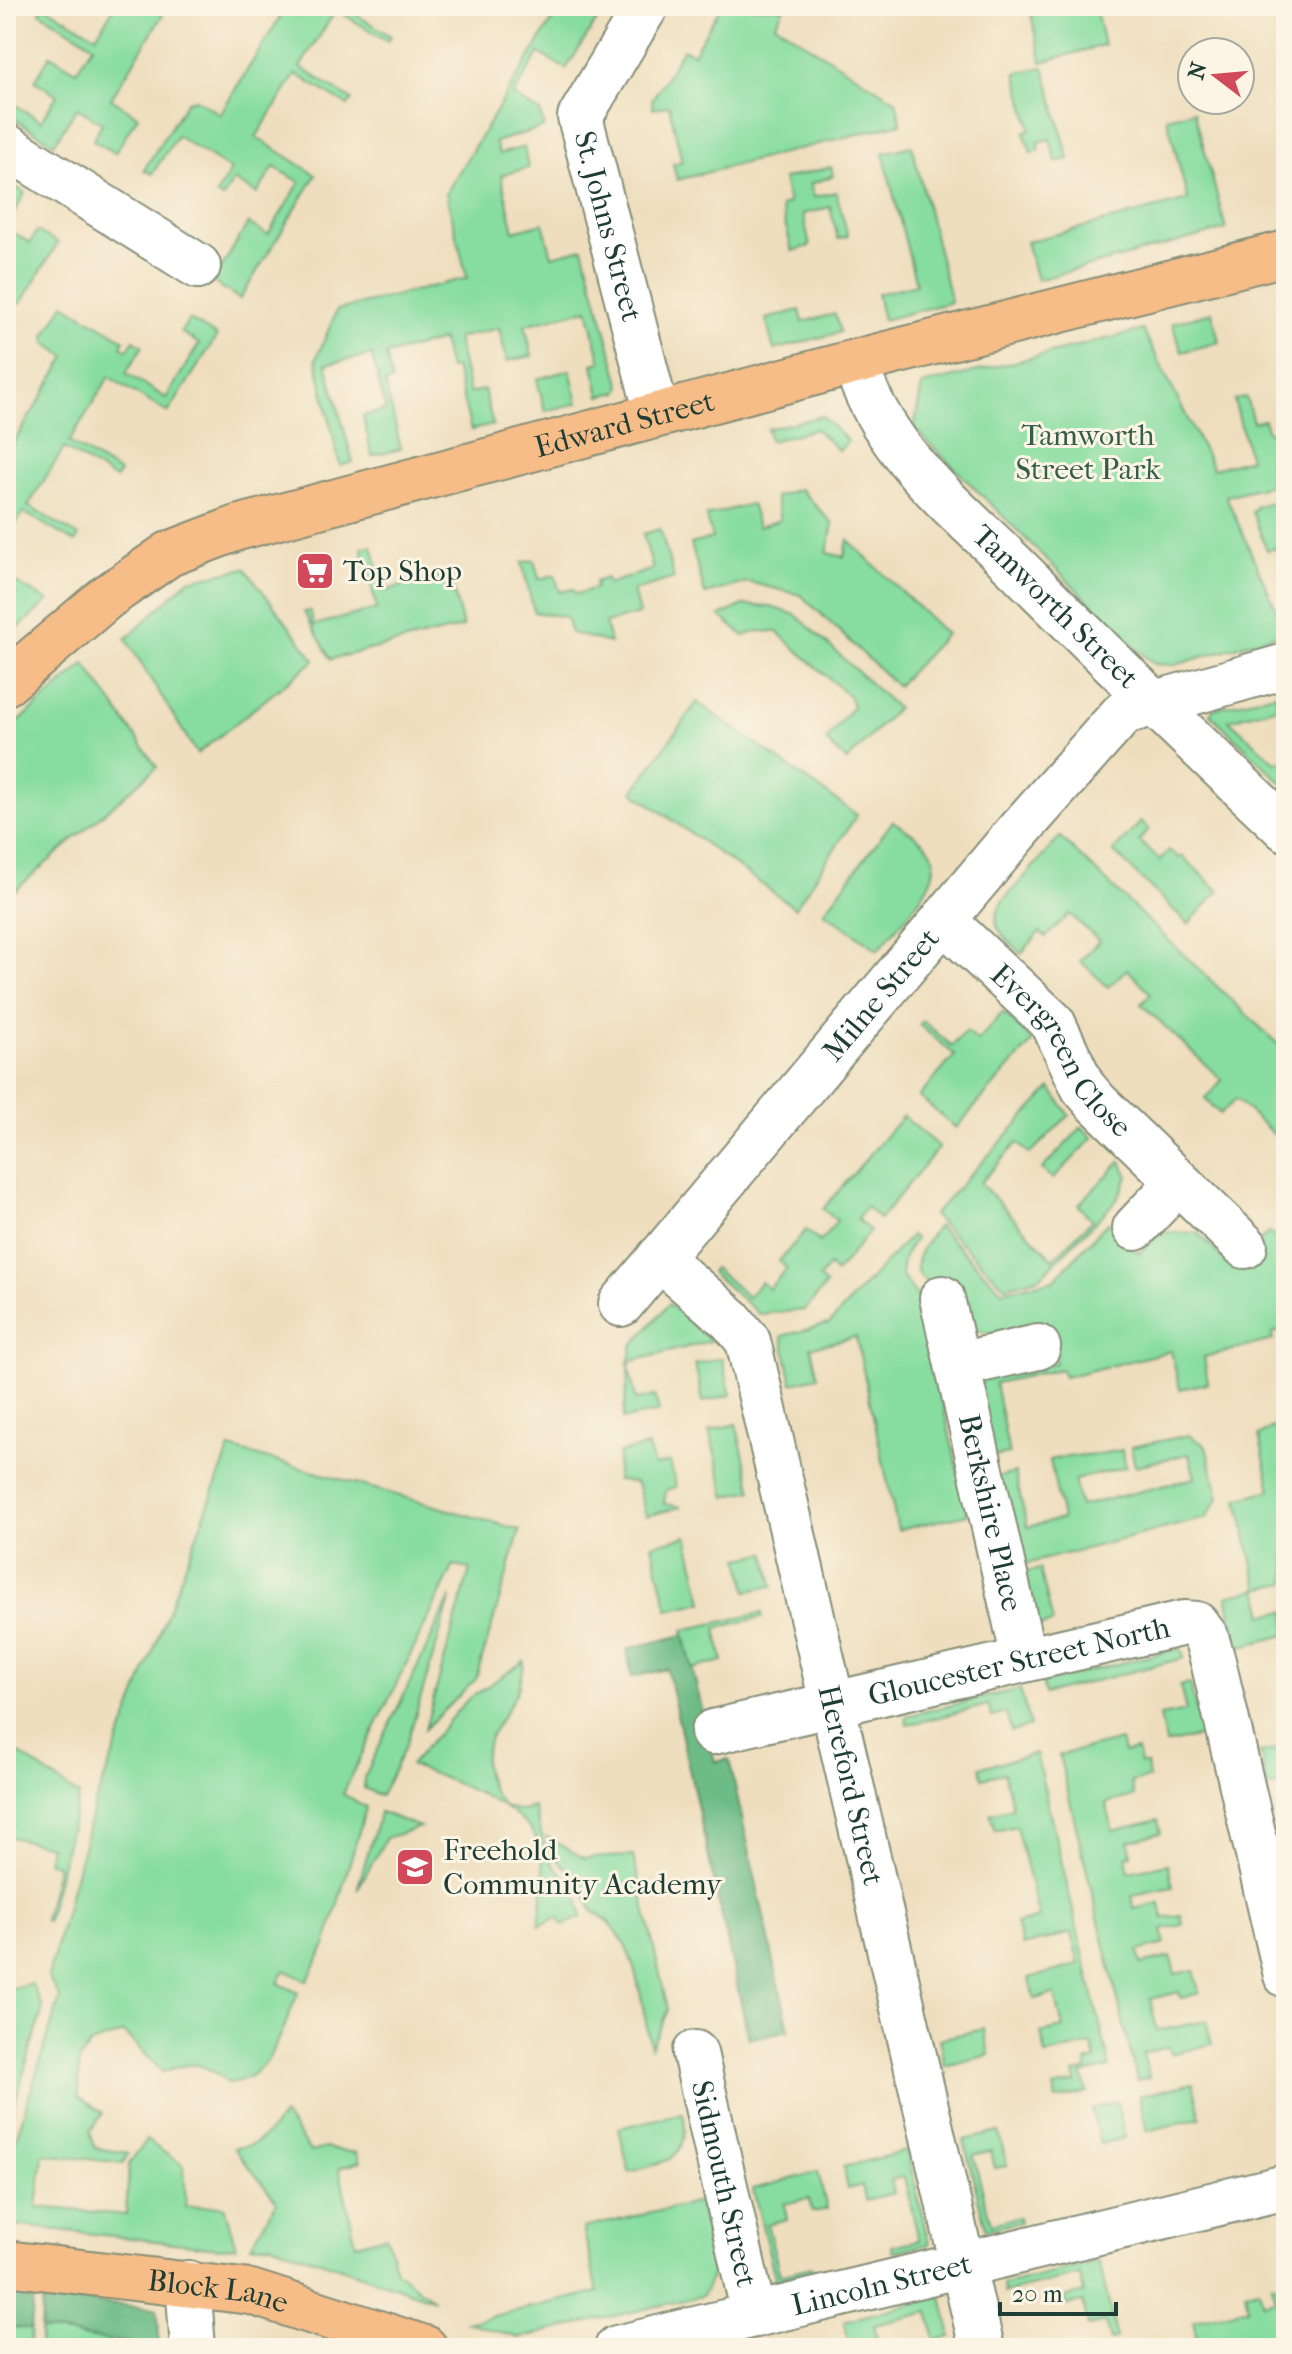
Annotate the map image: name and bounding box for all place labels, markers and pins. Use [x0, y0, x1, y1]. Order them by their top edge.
supermarket icon: Top Shop [294, 550, 336, 592]
place label: Top Shop [343, 554, 462, 589]
place label: Freehold Community Academy [443, 1833, 723, 1902]
school or university icon: Freehold Community Academy [394, 1846, 436, 1888]

